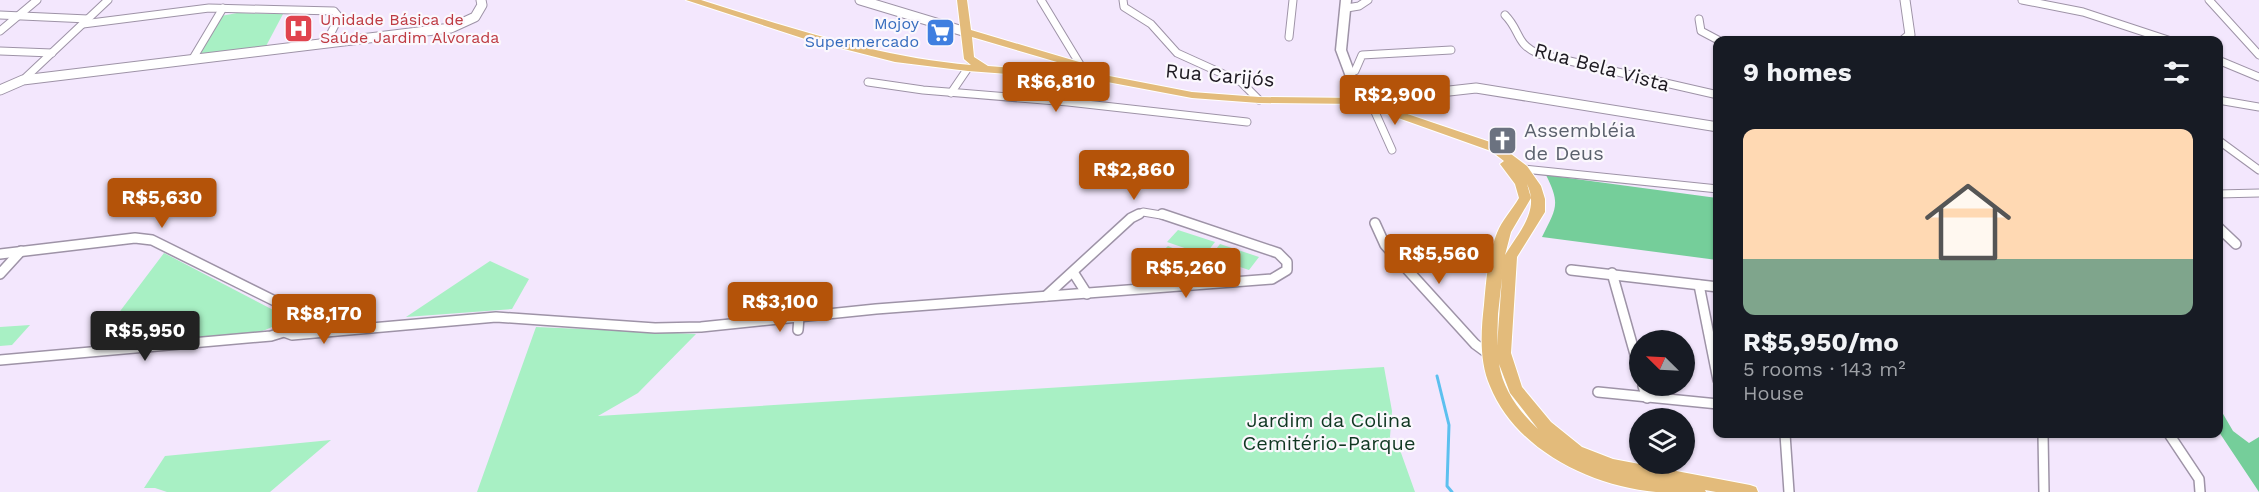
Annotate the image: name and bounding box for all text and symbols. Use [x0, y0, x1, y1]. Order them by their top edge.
place label: Unidade Básica de Saúde Jardim Alvorada [320, 10, 499, 47]
hospital icon: Unidade Básica de Saúde Jardim Alvorada [283, 12, 315, 44]
place label: Mojoy Supermercado [805, 14, 920, 51]
supermarket icon: Mojoy Supermercado [924, 16, 956, 48]
street label: Rua Bela Vista [1532, 37, 1672, 97]
icon: filters [2160, 56, 2193, 89]
text: 9 homes [1743, 57, 1852, 87]
street label: Rua Carijós [1164, 58, 1276, 92]
pin: R$6,810 [1001, 62, 1111, 113]
text: R$6,810 [1017, 69, 1095, 93]
pin: R$2,900 [1340, 75, 1450, 126]
text: R$2,900 [1354, 82, 1436, 106]
place label: Assembléia de Deus [1524, 118, 1636, 165]
church icon: Assembléia de Deus [1487, 125, 1519, 157]
pin: R$2,860 [1079, 150, 1189, 201]
text: R$2,860 [1093, 157, 1175, 181]
icon: home [1914, 168, 2022, 276]
pin: R$5,630 [107, 178, 217, 229]
text: R$5,630 [122, 185, 203, 209]
pin: R$5,560 [1384, 234, 1494, 285]
text: R$5,560 [1399, 241, 1479, 265]
pin: R$5,260 [1131, 248, 1241, 299]
text: R$5,260 [1145, 255, 1227, 279]
pin: R$3,100 [725, 282, 835, 333]
text: R$3,100 [742, 289, 818, 313]
pin: R$8,170 [269, 294, 379, 345]
text: R$8,170 [286, 301, 362, 325]
pin: R$5,950 [90, 311, 200, 362]
text: R$5,950 [105, 318, 185, 342]
text: R$5,950/mo [1743, 327, 1899, 357]
north arrow [1629, 330, 1695, 396]
map controls [1629, 330, 1695, 474]
text: 5 rooms · 143 m² [1743, 357, 1906, 381]
text: House [1743, 381, 1804, 405]
park label: Jardim da Colina Cemitério-Parque [1242, 408, 1416, 455]
button: layers [1629, 408, 1695, 474]

